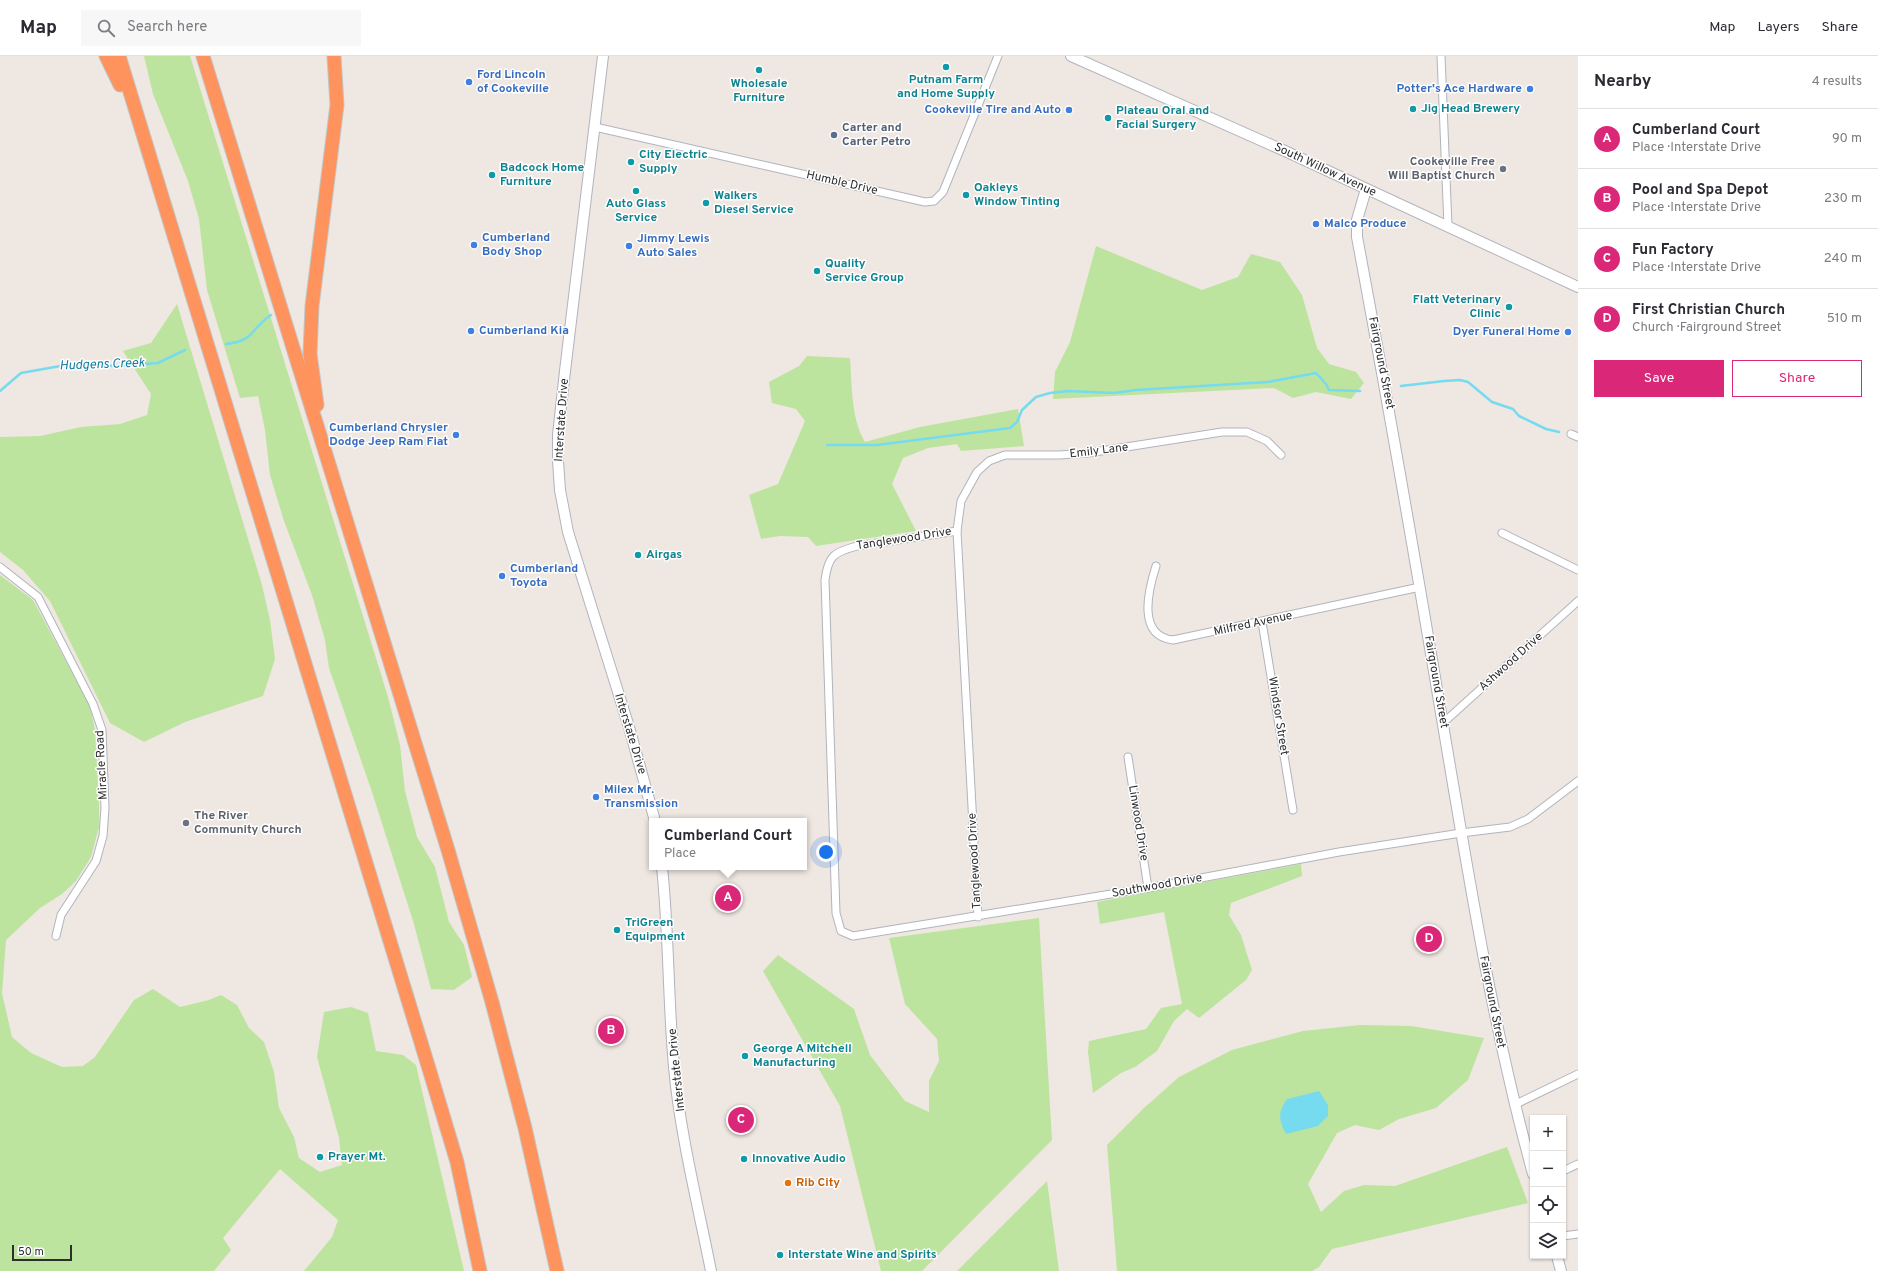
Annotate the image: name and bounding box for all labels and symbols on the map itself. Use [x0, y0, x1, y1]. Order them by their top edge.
marker: Putnam Farm and Home Supply [941, 62, 951, 72]
marker: Wholesale Furniture [754, 65, 764, 75]
place label: Ford Lincoln of Cookeville [477, 67, 549, 97]
place label: Putnam Farm and Home Supply [897, 72, 995, 102]
place label: Wholesale Furniture [731, 76, 788, 106]
marker: Ford Lincoln of Cookeville [464, 77, 474, 87]
place label: Potter's Ace Hardware [1397, 81, 1522, 97]
marker: Potter's Ace Hardware [1525, 84, 1535, 94]
place label: Jig Head Brewery [1421, 101, 1520, 117]
place label: Cookeville Tire and Auto [925, 102, 1061, 118]
place label: Plateau Oral and Facial Surgery [1116, 103, 1209, 133]
marker: Jig Head Brewery [1408, 104, 1418, 114]
marker: Cookeville Tire and Auto [1064, 105, 1074, 115]
marker: Plateau Oral and Facial Surgery [1103, 113, 1113, 123]
place label: Carter and Carter Petro [842, 120, 911, 150]
marker: Carter and Carter Petro [829, 130, 839, 140]
street label: South Willow Avenue [1271, 139, 1379, 201]
place label: City Electric Supply [639, 147, 708, 177]
place label: Cookeville Free Will Baptist Church [1388, 154, 1495, 184]
marker: City Electric Supply [626, 157, 636, 167]
place label: Badcock Home Furniture [500, 160, 584, 190]
marker: Cookeville Free Will Baptist Church [1498, 164, 1508, 174]
street label: Humble Drive [805, 167, 879, 199]
marker: Badcock Home Furniture [487, 170, 497, 180]
place label: Oakleys Window Tinting [974, 180, 1060, 210]
marker: Auto Glass Service [631, 186, 641, 196]
place label: Walkers Diesel Service [714, 188, 794, 218]
marker: Oakleys Window Tinting [961, 190, 971, 200]
place label: Auto Glass Service [606, 196, 666, 226]
marker: Walkers Diesel Service [701, 198, 711, 208]
place label: Malco Produce [1324, 216, 1407, 232]
marker: Malco Produce [1311, 219, 1321, 229]
place label: Cumberland Body Shop [482, 230, 550, 260]
place label: Jimmy Lewis Auto Sales [637, 231, 710, 261]
marker: Cumberland Body Shop [469, 240, 479, 250]
marker: Jimmy Lewis Auto Sales [624, 241, 634, 251]
place label: Quality Service Group [825, 256, 904, 286]
marker: Quality Service Group [812, 266, 822, 276]
place label: Flatt Veterinary Clinic [1413, 292, 1501, 322]
marker: Flatt Veterinary Clinic [1504, 302, 1514, 312]
street label: Fairground Street [1364, 315, 1398, 411]
place label: Cumberland Kia [479, 323, 569, 339]
place label: Dyer Funeral Home [1453, 324, 1560, 340]
marker: Cumberland Kia [466, 326, 476, 336]
marker: Dyer Funeral Home [1563, 327, 1573, 337]
water label: Hudgens Creek [59, 355, 145, 374]
street label: Interstate Drive [551, 378, 573, 462]
place label: Cumberland Chrysler Dodge Jeep Ram Fiat [329, 420, 448, 450]
marker: Cumberland Chrysler Dodge Jeep Ram Fiat [451, 430, 461, 440]
street label: Emily Lane [1069, 439, 1129, 463]
street label: Tanglewood Drive [855, 524, 953, 554]
place label: Airgas [646, 547, 682, 563]
marker: Airgas [633, 550, 643, 560]
place label: Cumberland Toyota [510, 561, 578, 591]
marker: Cumberland Toyota [497, 571, 507, 581]
street label: Milfred Avenue [1212, 608, 1294, 640]
street label: Ashwood Drive [1476, 629, 1546, 695]
street label: Fairground Street [1420, 634, 1452, 730]
street label: Windsor Street [1264, 675, 1292, 757]
street label: Interstate Drive [610, 692, 650, 776]
street label: Miracle Road [92, 730, 112, 800]
place label: Milex Mr. Transmission [604, 782, 678, 812]
street label: Linwood Drive [1124, 784, 1152, 862]
marker: Milex Mr. Transmission [591, 792, 601, 802]
place label: The River Community Church [194, 808, 302, 838]
street label: Tanglewood Drive [964, 813, 986, 909]
marker: The River Community Church [181, 818, 191, 828]
your location [816, 842, 836, 862]
street label: Southwood Drive [1111, 870, 1203, 902]
pin: A [715, 883, 741, 913]
place label: TriGreen Equipment [625, 915, 686, 945]
pin: D [1416, 924, 1442, 954]
marker: TriGreen Equipment [612, 925, 622, 935]
street label: Fairground Street [1475, 954, 1509, 1050]
pin: B [598, 1016, 624, 1046]
street label: Interstate Drive [665, 1028, 689, 1112]
place label: George A Mitchell Manufacturing [753, 1041, 852, 1071]
marker: George A Mitchell Manufacturing [740, 1051, 750, 1061]
pin: C [728, 1105, 754, 1135]
place label: Prayer Mt. [328, 1149, 386, 1165]
place label: Innovative Audio [752, 1151, 846, 1167]
marker: Prayer Mt. [315, 1152, 325, 1162]
marker: Innovative Audio [739, 1154, 749, 1164]
place label: Rib City [796, 1175, 840, 1191]
marker: Rib City [783, 1178, 793, 1188]
scale bar [12, 1243, 72, 1262]
place label: Interstate Wine and Spirits [788, 1247, 937, 1263]
marker: Interstate Wine and Spirits [775, 1250, 785, 1260]

